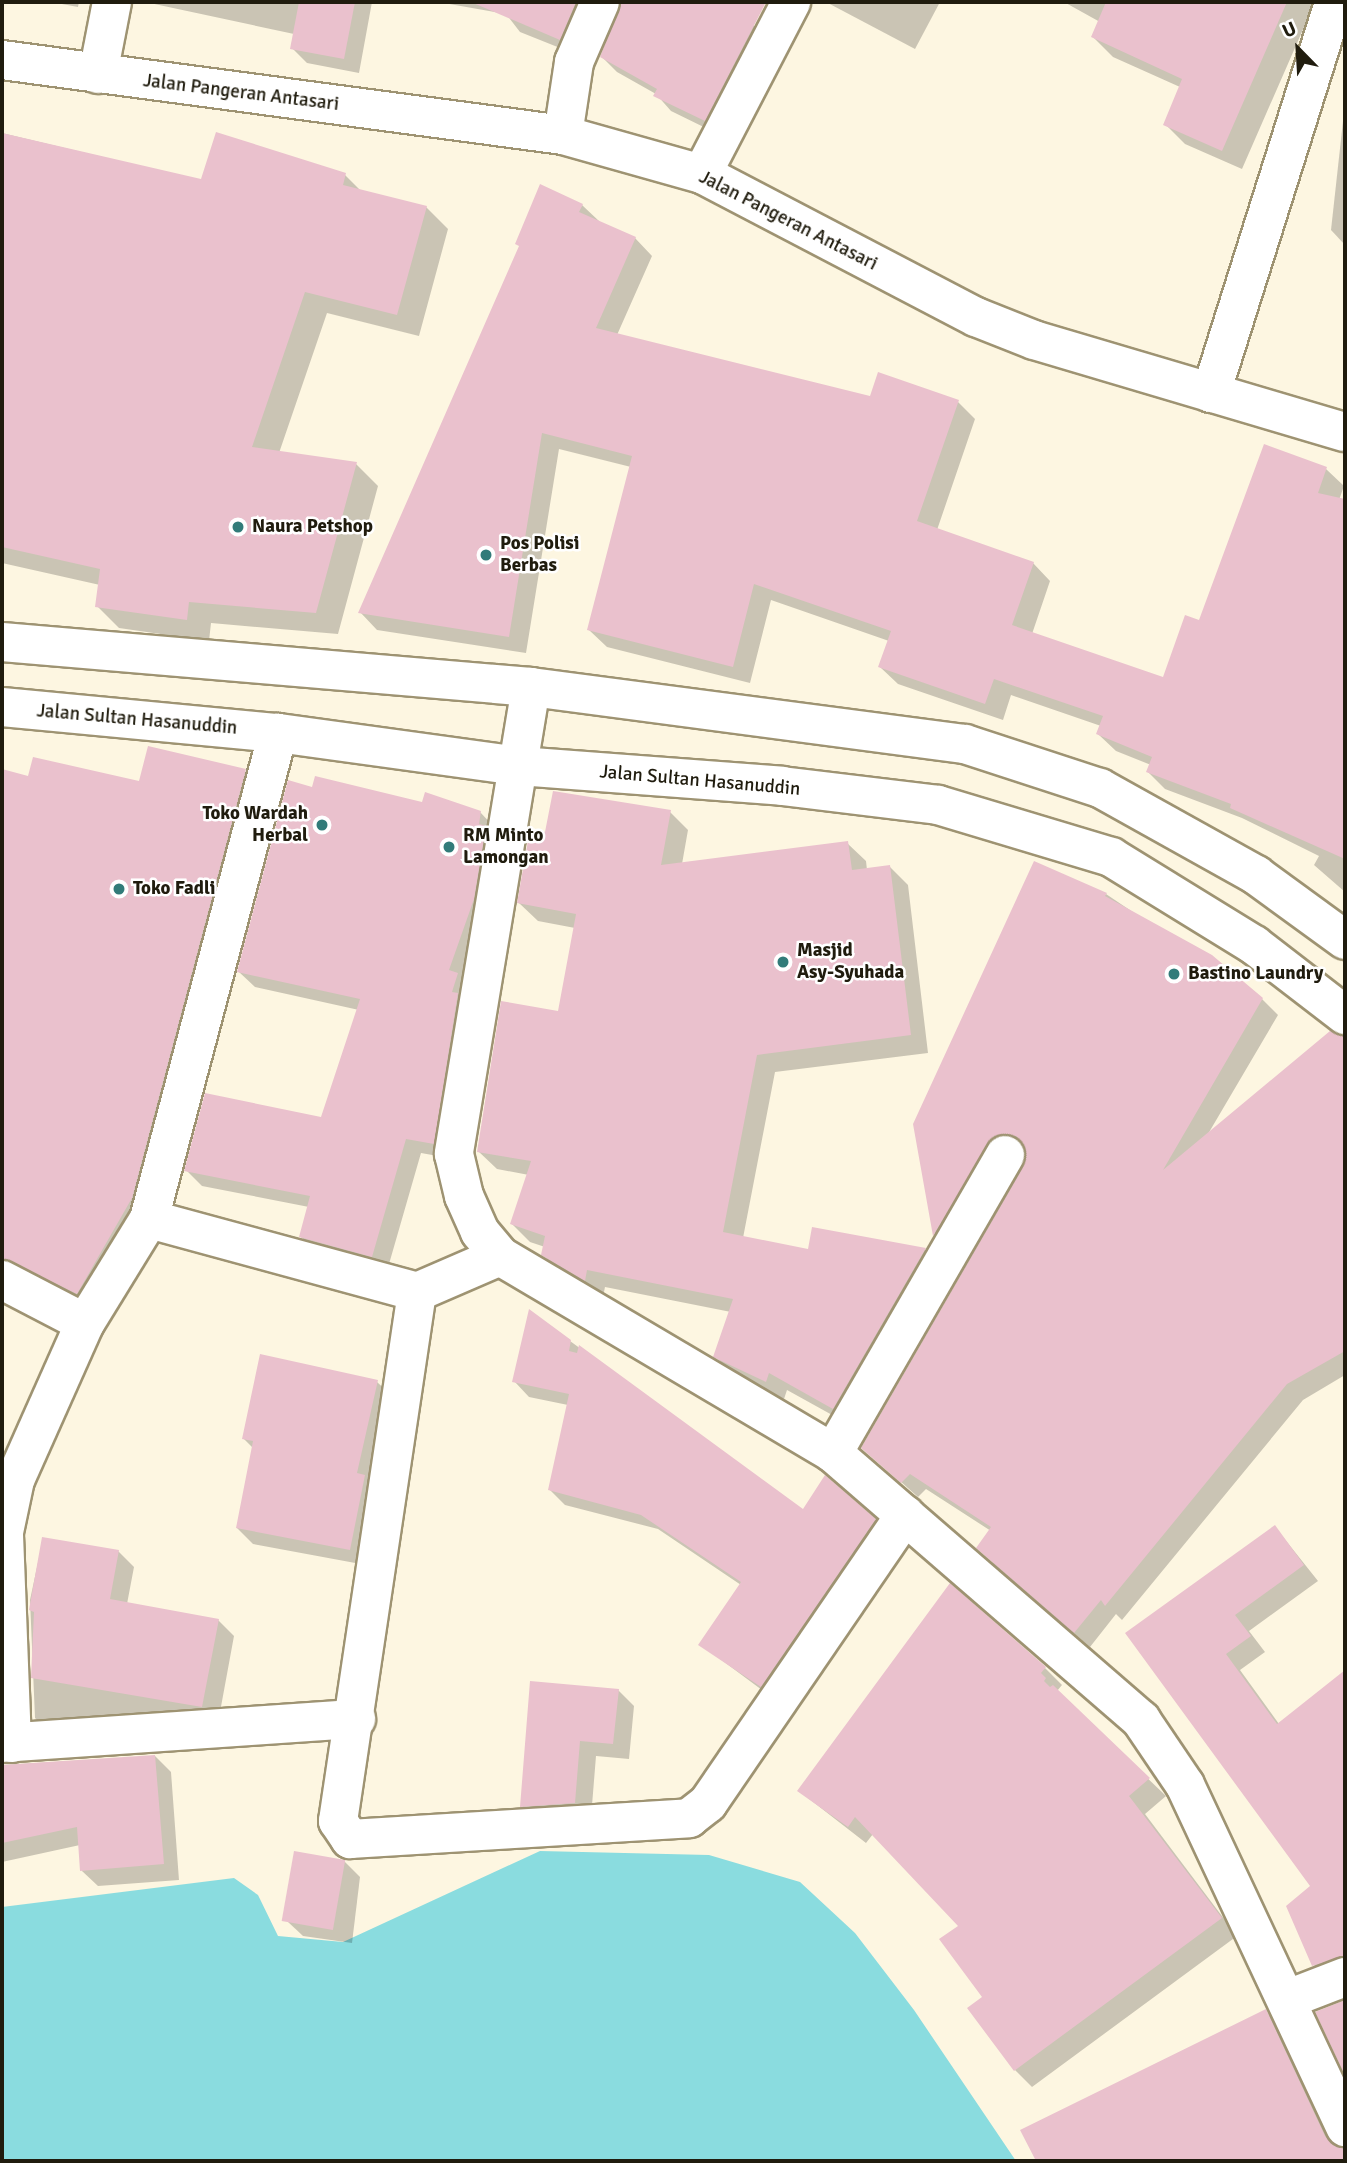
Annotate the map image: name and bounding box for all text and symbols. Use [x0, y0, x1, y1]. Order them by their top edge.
north arrow [1263, 14, 1333, 84]
text: U [1279, 16, 1300, 43]
street label: Jalan Pangeran Antasari [142, 70, 340, 116]
street label: Jalan Pangeran Antasari [695, 166, 881, 276]
place label: Naura Petshop [252, 516, 373, 538]
marker: Naura Petshop [230, 519, 246, 535]
place label: Pos Polisi Berbas [500, 533, 579, 577]
marker: Pos Polisi Berbas [478, 547, 494, 563]
street label: Jalan Sultan Hasanuddin [36, 700, 238, 740]
street label: Jalan Sultan Hasanuddin [599, 761, 801, 801]
place label: Toko Wardah Herbal [202, 803, 308, 847]
marker: Toko Wardah Herbal [314, 817, 330, 833]
place label: RM Minto Lamongan [463, 825, 549, 869]
marker: RM Minto Lamongan [441, 839, 457, 855]
place label: Toko Fadli [133, 878, 215, 900]
marker: Toko Fadli [111, 881, 127, 897]
place label: Masjid Asy-Syuhada [797, 940, 904, 984]
marker: Masjid Asy-Syuhada [775, 954, 791, 970]
place label: Bastino Laundry [1188, 963, 1323, 985]
marker: Bastino Laundry [1166, 966, 1182, 982]

